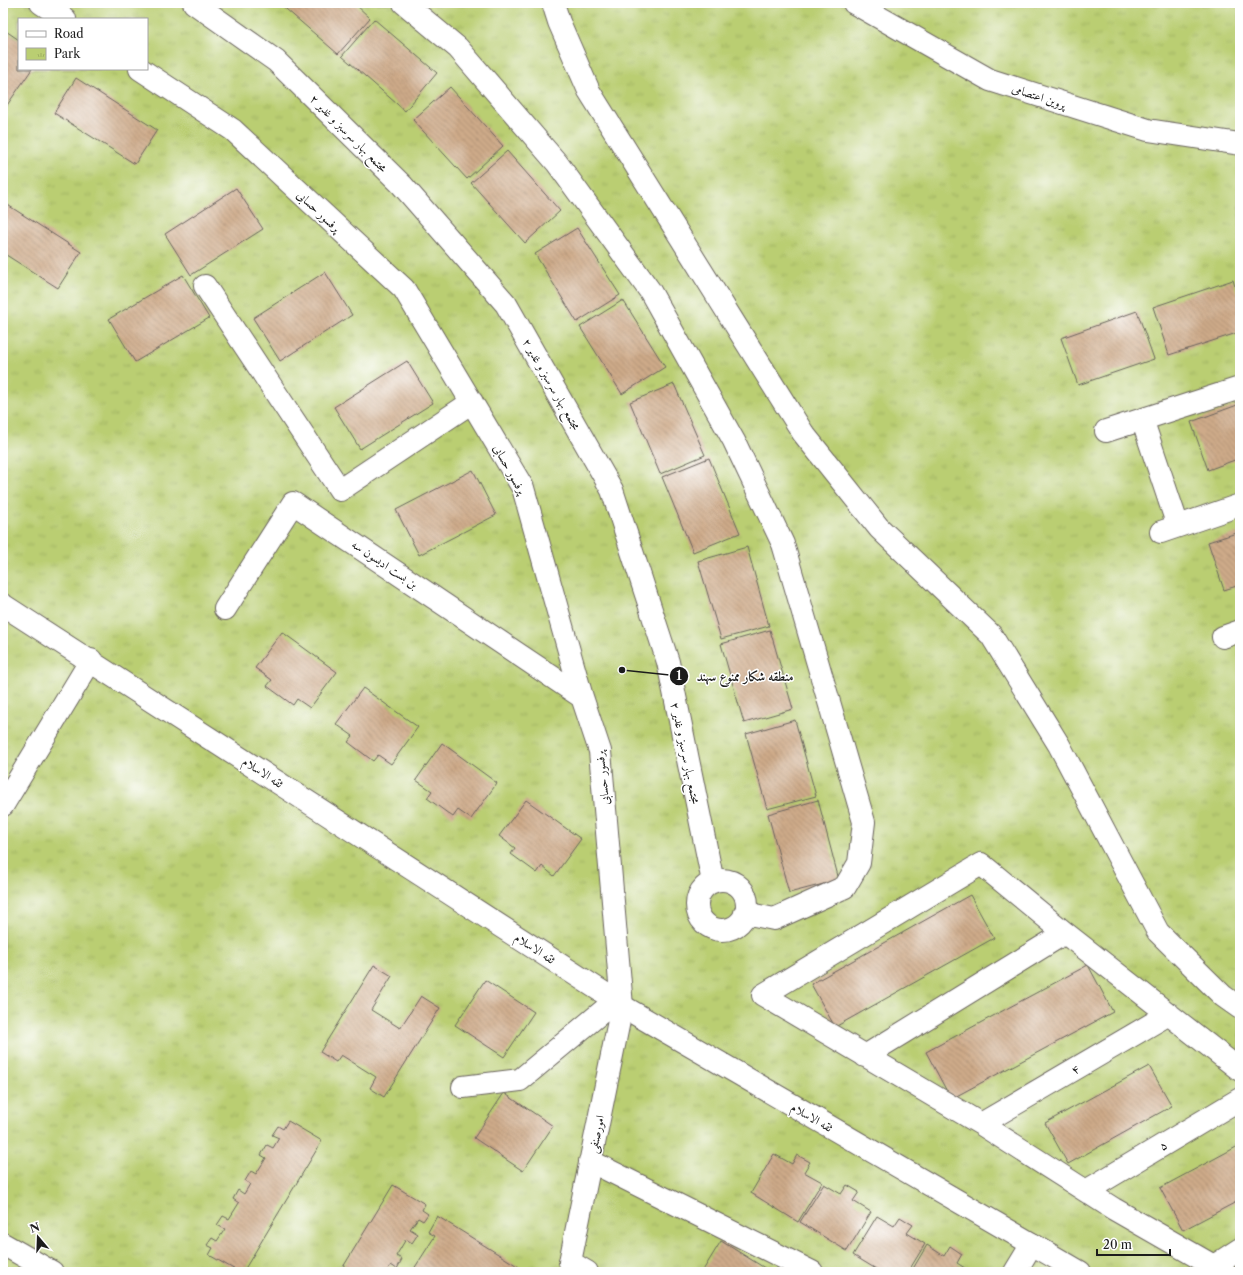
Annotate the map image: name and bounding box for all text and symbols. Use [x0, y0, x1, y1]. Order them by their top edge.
legend [18, 18, 148, 70]
text: Road [54, 26, 84, 41]
text: Park [54, 46, 81, 61]
street label: پروین اعتصامی [1010, 80, 1070, 113]
street label: مجتمع بهار سرسبز و غدیر ۲ [304, 91, 391, 178]
street label: پرفسور حسابی [293, 187, 345, 238]
street label: مجتمع بهار سرسبز و غدیر ۲ [516, 335, 585, 435]
street label: پرفسور حسابی [488, 442, 531, 499]
street label: بن بست ادیسون سه [348, 536, 422, 593]
callout: منطقه شکار ممنوع سهند [669, 663, 802, 688]
text: 1 [676, 668, 682, 683]
text: منطقه شکار ممنوع سهند [696, 668, 794, 687]
street label: مجتمع بهار سرسبز و غدیر ۲ [664, 701, 704, 807]
street label: پرفسور حسابی [592, 748, 614, 806]
street label: ثقه الاسلام [238, 753, 287, 794]
street label: ثقه الاسلام [510, 929, 559, 970]
street label: ۴ [1068, 1061, 1082, 1077]
street label: ثقه الاسلام [787, 1099, 836, 1139]
street label: امورصنفی [585, 1113, 609, 1155]
street label: ۵ [1156, 1137, 1170, 1153]
north arrow [18, 1217, 58, 1257]
text: N [28, 1219, 42, 1236]
scale bar [1097, 1231, 1170, 1257]
text: 20 m [1103, 1237, 1132, 1252]

